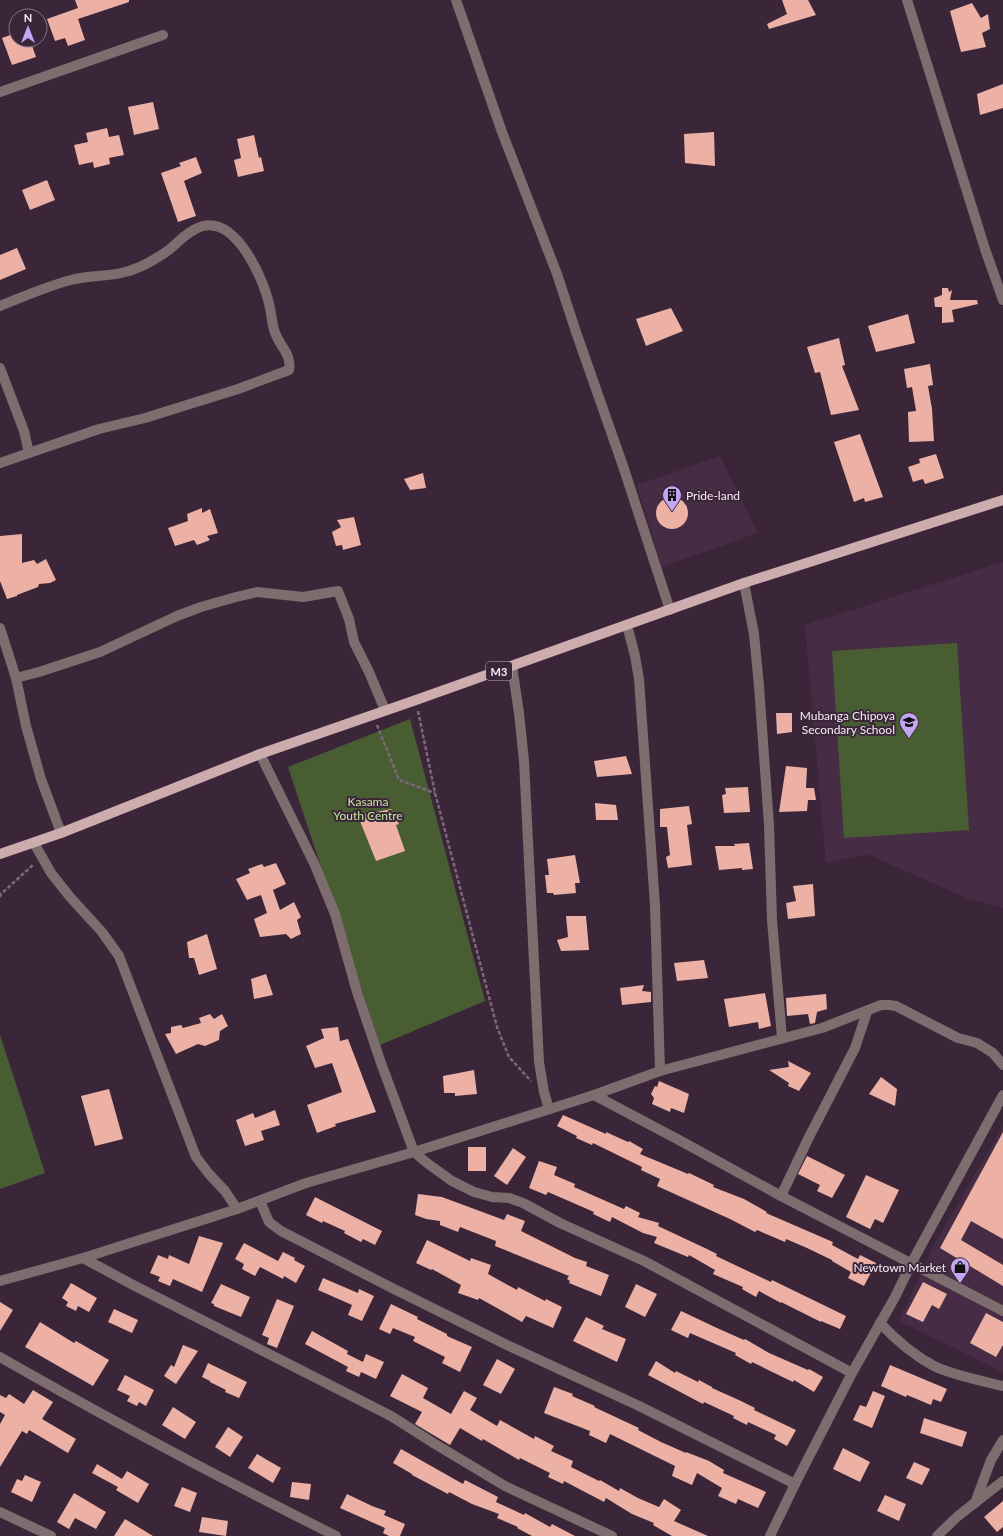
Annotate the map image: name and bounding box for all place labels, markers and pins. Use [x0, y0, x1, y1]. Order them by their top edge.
building icon: Pride-land [661, 484, 683, 512]
place label: Pride-land [686, 488, 740, 503]
place label: Mubanga Chipoya Secondary School [800, 708, 895, 737]
school or university icon: Mubanga Chipoya Secondary School [898, 711, 920, 739]
shop icon: Newtown Market [949, 1256, 971, 1284]
place label: Newtown Market [853, 1260, 947, 1275]

